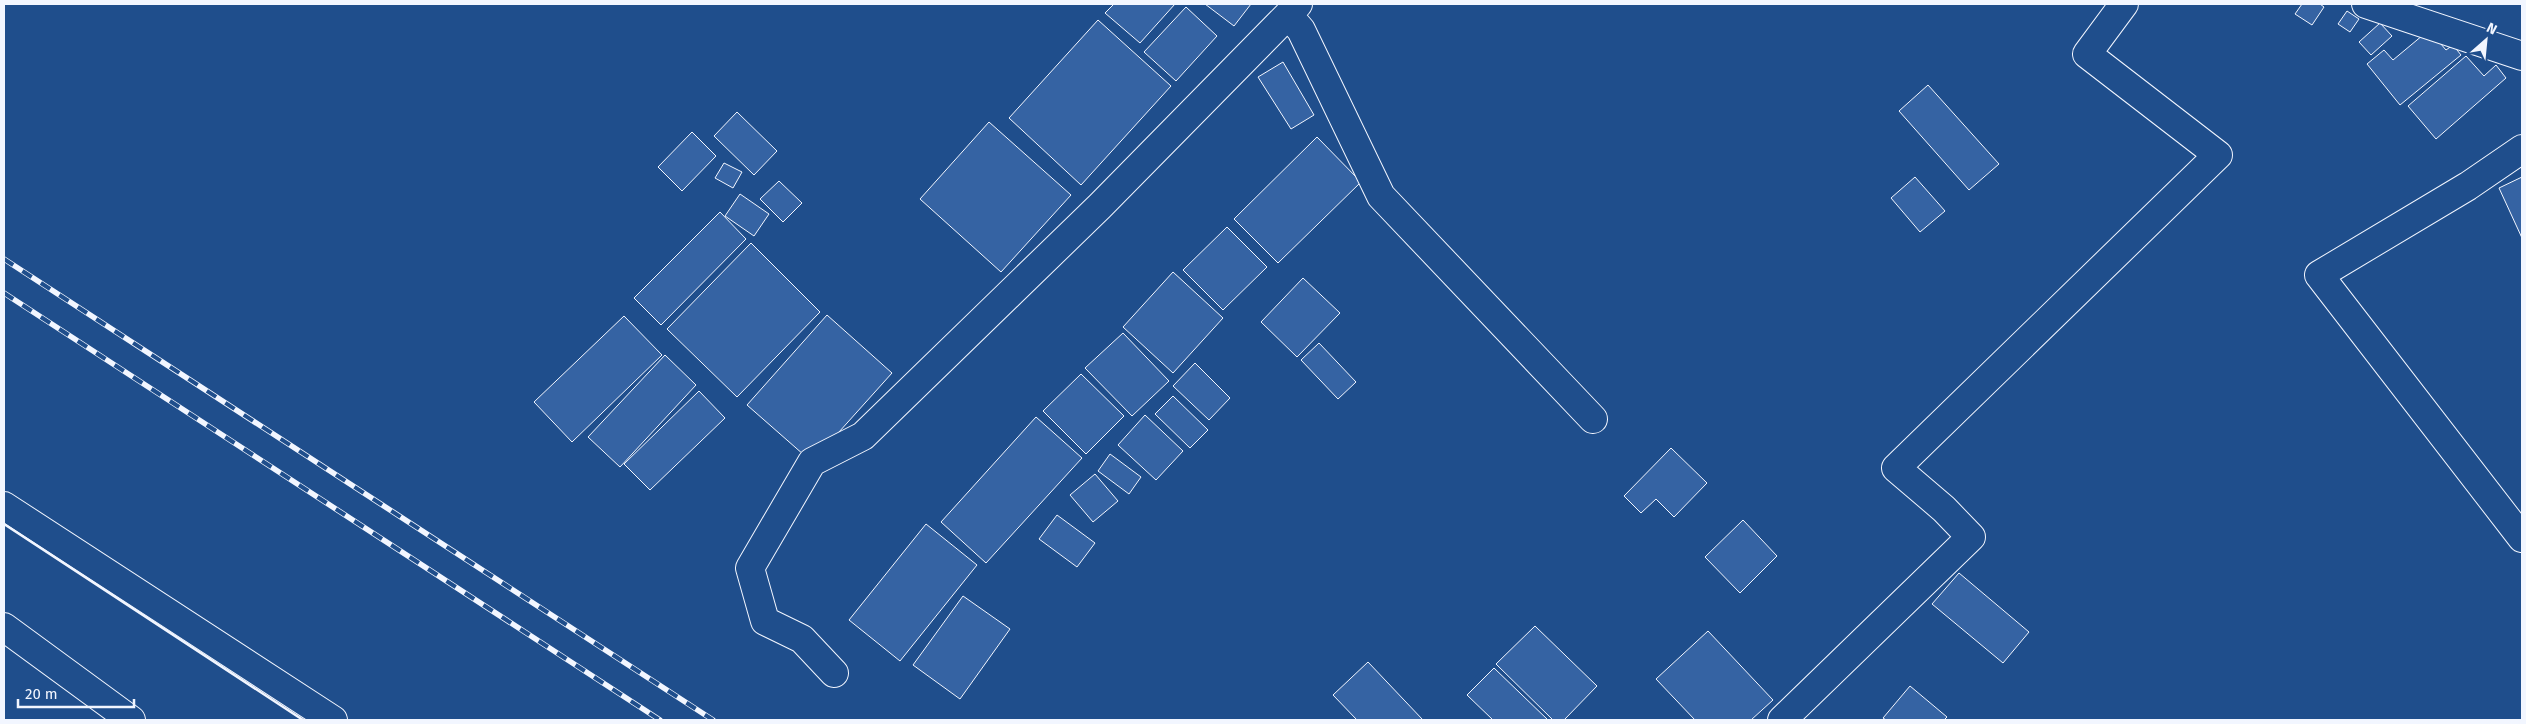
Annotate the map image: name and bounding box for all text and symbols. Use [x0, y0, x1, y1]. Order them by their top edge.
north arrow [2461, 15, 2511, 65]
text: N [2484, 19, 2500, 39]
scale bar [18, 676, 134, 708]
text: 20 m [25, 685, 58, 703]

